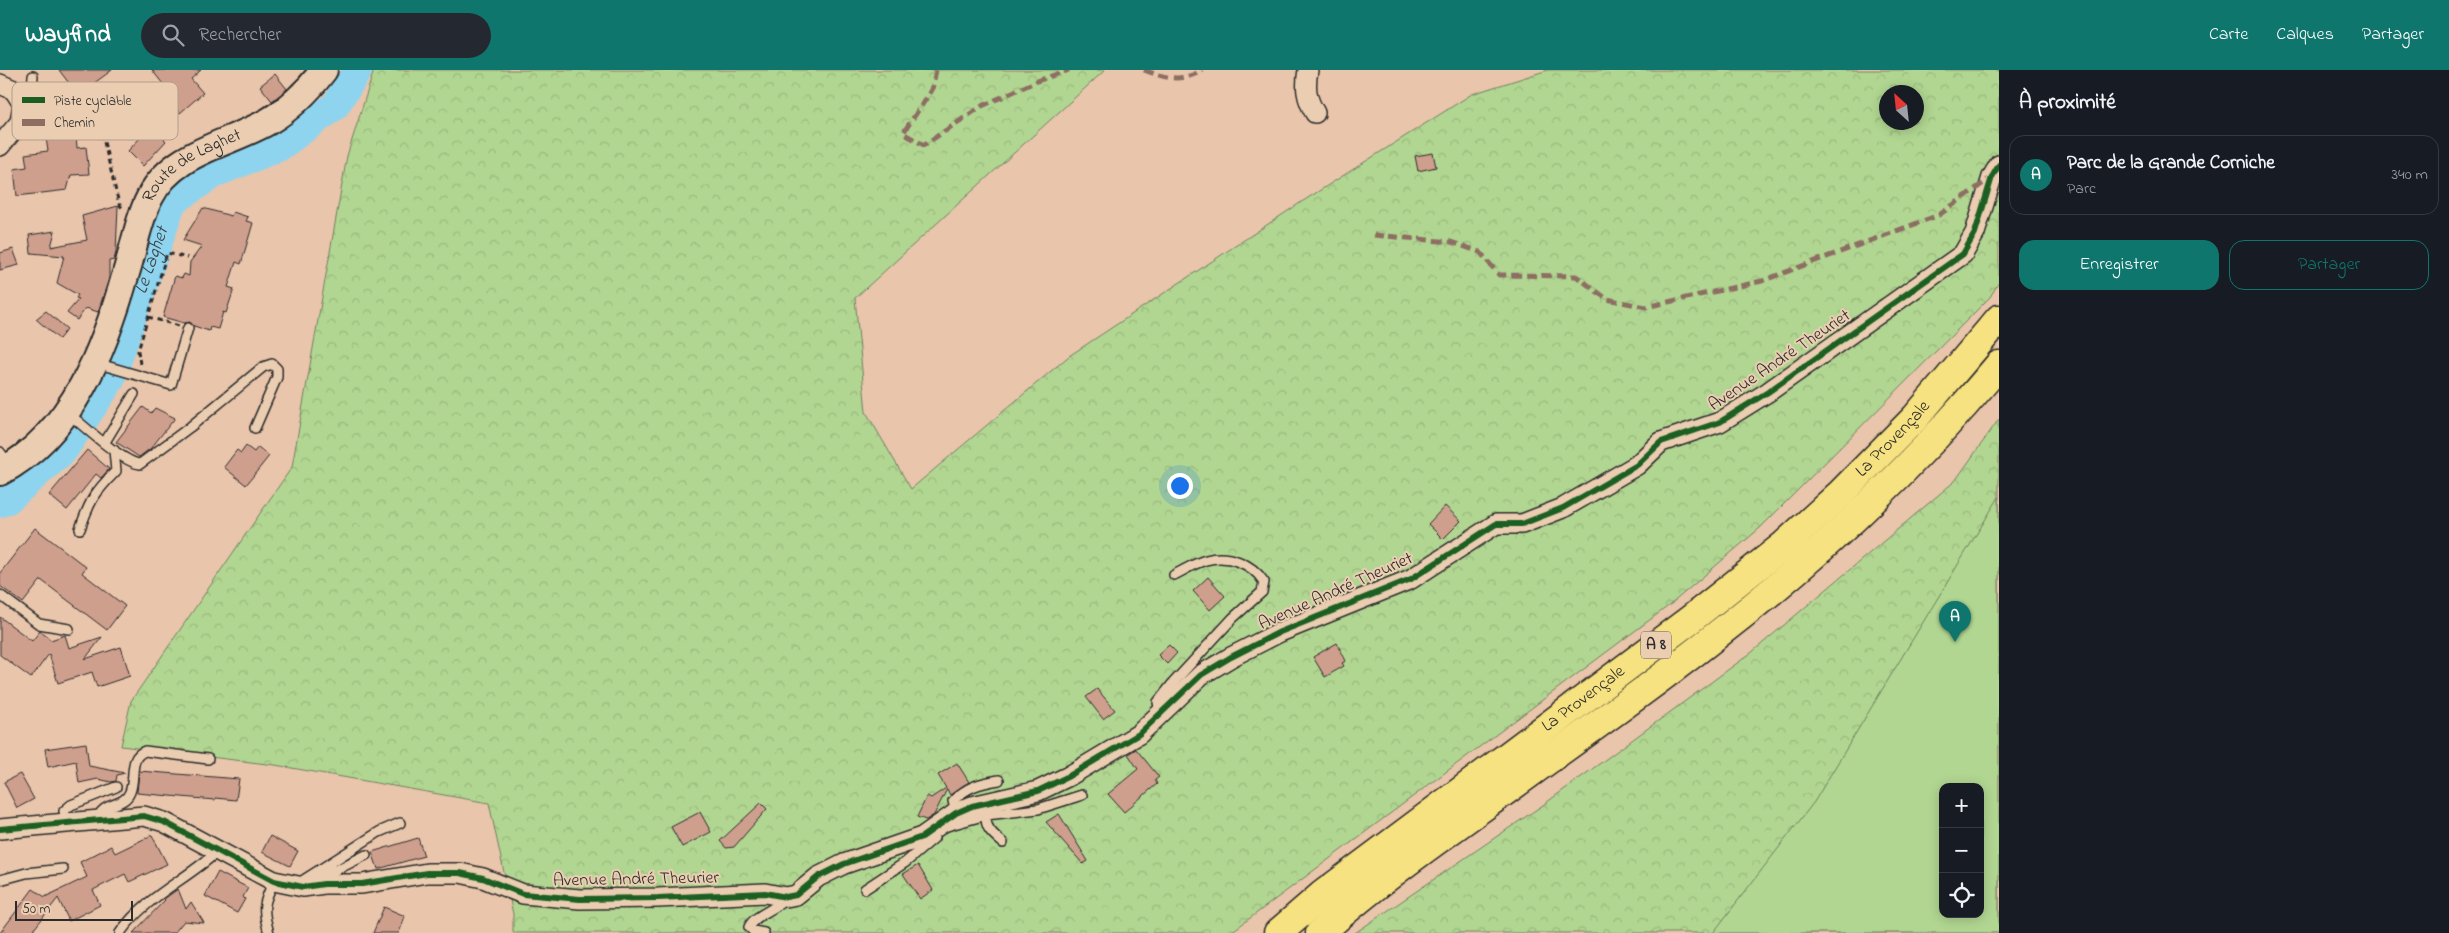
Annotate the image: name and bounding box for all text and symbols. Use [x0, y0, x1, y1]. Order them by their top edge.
search box [141, 13, 491, 58]
text: Wayfind [25, 18, 111, 53]
icon: search [159, 21, 187, 49]
text: Rechercher [199, 22, 281, 49]
text: Carte [2209, 22, 2248, 48]
text: Calques [2276, 22, 2334, 48]
text: Partager [2362, 22, 2424, 48]
legend [12, 82, 178, 140]
north arrow [1879, 85, 1924, 130]
text: À proximité [2019, 88, 2116, 118]
text: Piste cyclable [54, 91, 132, 113]
text: Chemin [54, 113, 95, 134]
street label: Route de Laghet [136, 123, 246, 207]
text: Parc de la Grande Corniche [2067, 150, 2275, 177]
text: A [2031, 163, 2041, 187]
text: 340 m [2391, 163, 2428, 187]
text: Parc [2067, 177, 2096, 201]
water label: Le Laghet [128, 222, 176, 298]
button: Enregistrer [2019, 240, 2219, 290]
button: Partager [2229, 240, 2429, 290]
street label: Avenue André Theuriet [1704, 304, 1856, 418]
street label: La Provençale [1850, 394, 1938, 484]
your location [1167, 473, 1193, 499]
street label: Avenue André Theuriet [1255, 546, 1417, 638]
pin: A [1939, 601, 1971, 642]
road number: A 8 [1641, 632, 1671, 658]
street label: La Provençale [1537, 659, 1632, 739]
map controls [1939, 783, 1984, 918]
button: + [1939, 783, 1984, 828]
button: − [1939, 828, 1984, 873]
street label: Avenue André Theurier [553, 866, 720, 894]
button: locate [1939, 873, 1984, 918]
scale bar [15, 898, 132, 921]
text: 50 m [22, 899, 50, 920]

